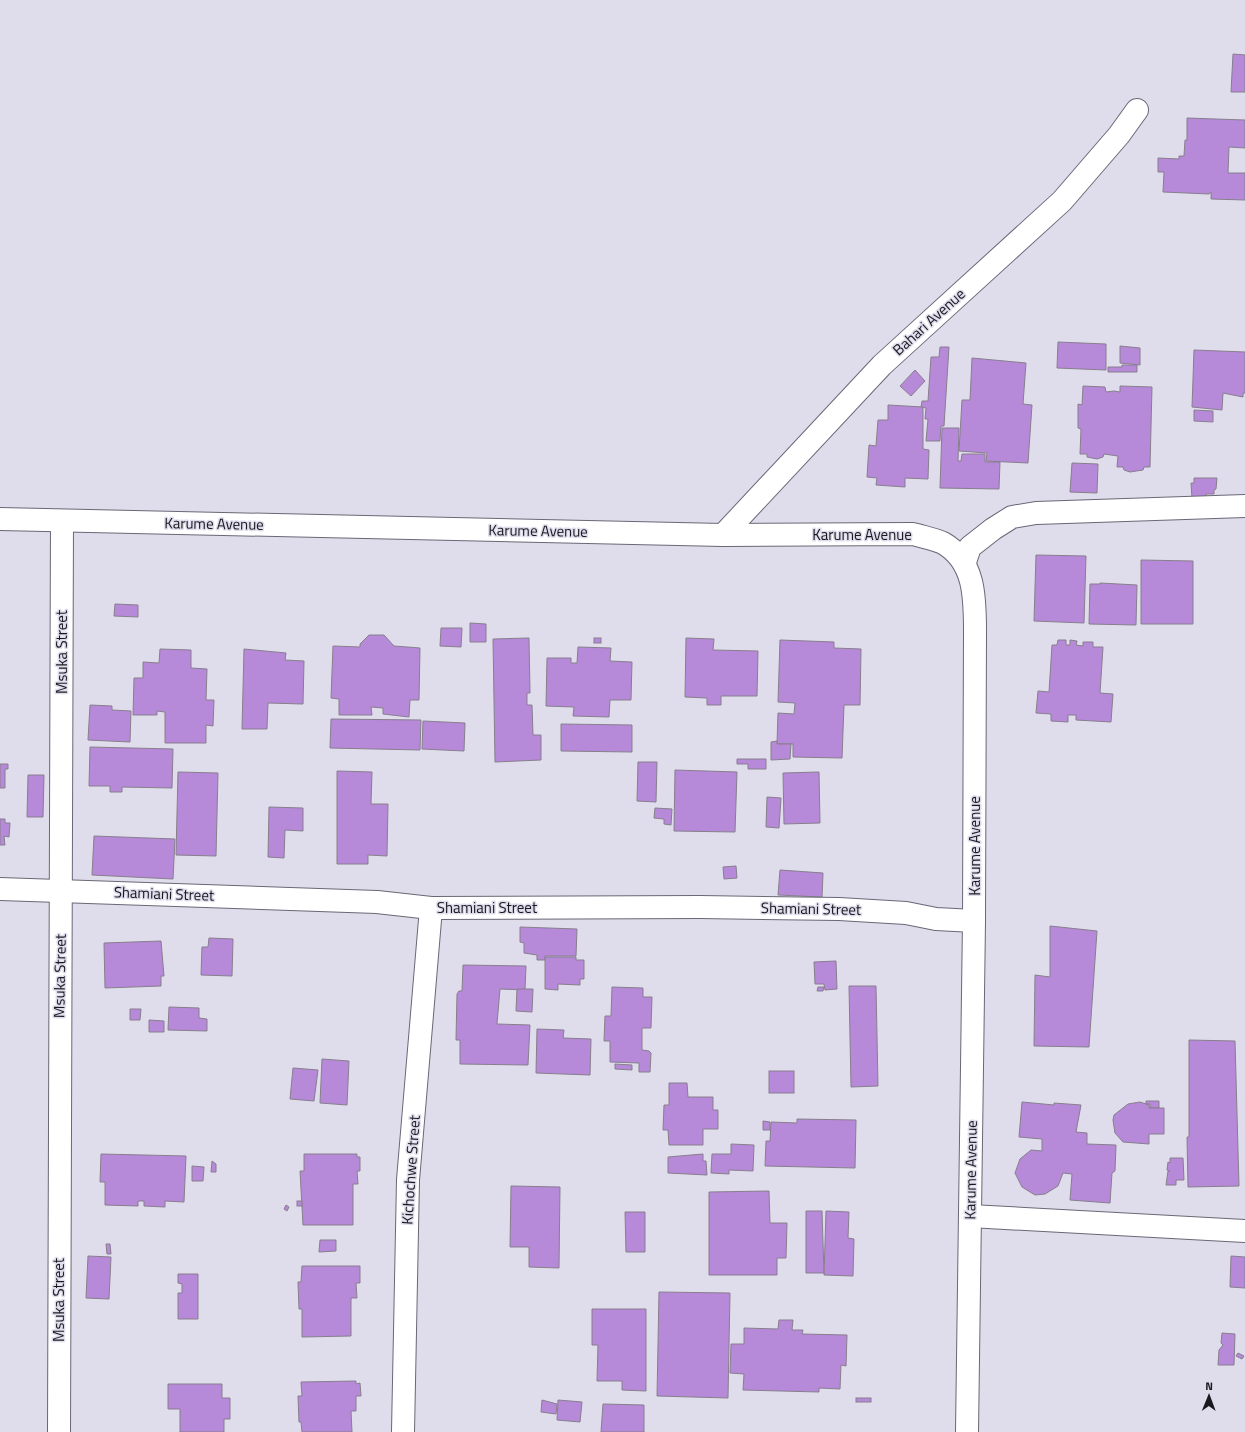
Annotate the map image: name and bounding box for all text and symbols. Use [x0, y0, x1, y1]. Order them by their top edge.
street label: Bahari Avenue [887, 283, 970, 361]
street label: Karume Avenue [164, 511, 264, 536]
street label: Karume Avenue [488, 518, 588, 543]
street label: Karume Avenue [812, 523, 912, 546]
street label: Msuka Street [50, 609, 73, 694]
street label: Karume Avenue [963, 796, 986, 896]
street label: Shamiani Street [113, 880, 215, 907]
street label: Shamiani Street [437, 896, 538, 919]
street label: Shamiani Street [761, 896, 862, 921]
street label: Msuka Street [47, 933, 72, 1018]
street label: Kichochwe Street [395, 1114, 426, 1226]
street label: Karume Avenue [958, 1120, 983, 1220]
street label: Msuka Street [47, 1257, 70, 1342]
north arrow [1189, 1376, 1229, 1416]
text: N [1205, 1378, 1213, 1394]

